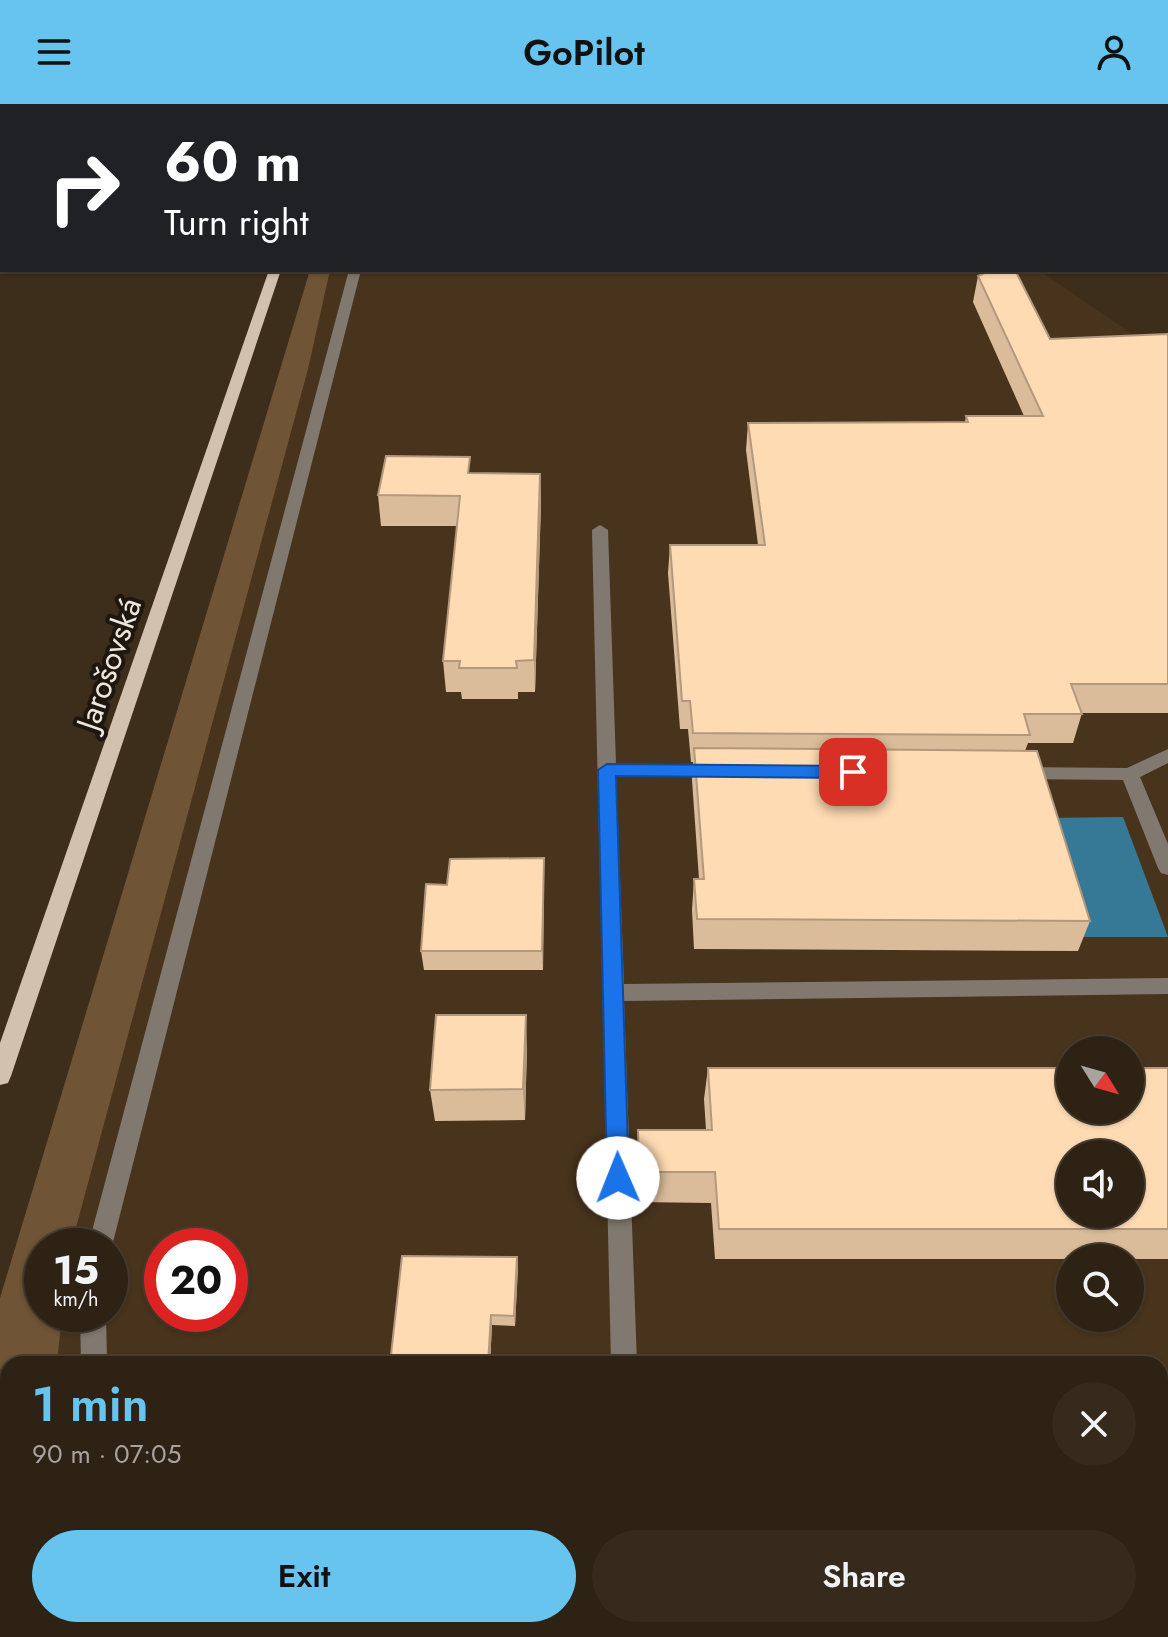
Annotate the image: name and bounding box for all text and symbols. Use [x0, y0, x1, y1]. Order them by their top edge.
text: GoPilot [523, 26, 645, 78]
icon: menu [32, 30, 76, 74]
icon: person [1092, 30, 1136, 74]
text: 60 m [164, 121, 301, 202]
icon: right [32, 136, 136, 240]
text: Turn right [164, 196, 309, 248]
street label: Jarošovská [64, 592, 153, 740]
pin [819, 738, 887, 806]
icon: arrive [831, 750, 875, 794]
north arrow [1056, 1036, 1144, 1124]
map controls [1056, 1036, 1144, 1332]
position arrow [576, 1136, 660, 1220]
button: sound [1056, 1140, 1144, 1228]
speed limit sign: 20 [144, 1228, 248, 1332]
text: 15 [53, 1241, 99, 1299]
button: search [1056, 1244, 1144, 1332]
text: km/h [53, 1285, 99, 1314]
text: 1 min [32, 1370, 149, 1439]
button: close [1052, 1382, 1136, 1466]
text: 90 m · 07:05 [32, 1435, 181, 1473]
button: Exit [32, 1530, 576, 1622]
button: Share [592, 1530, 1136, 1622]

